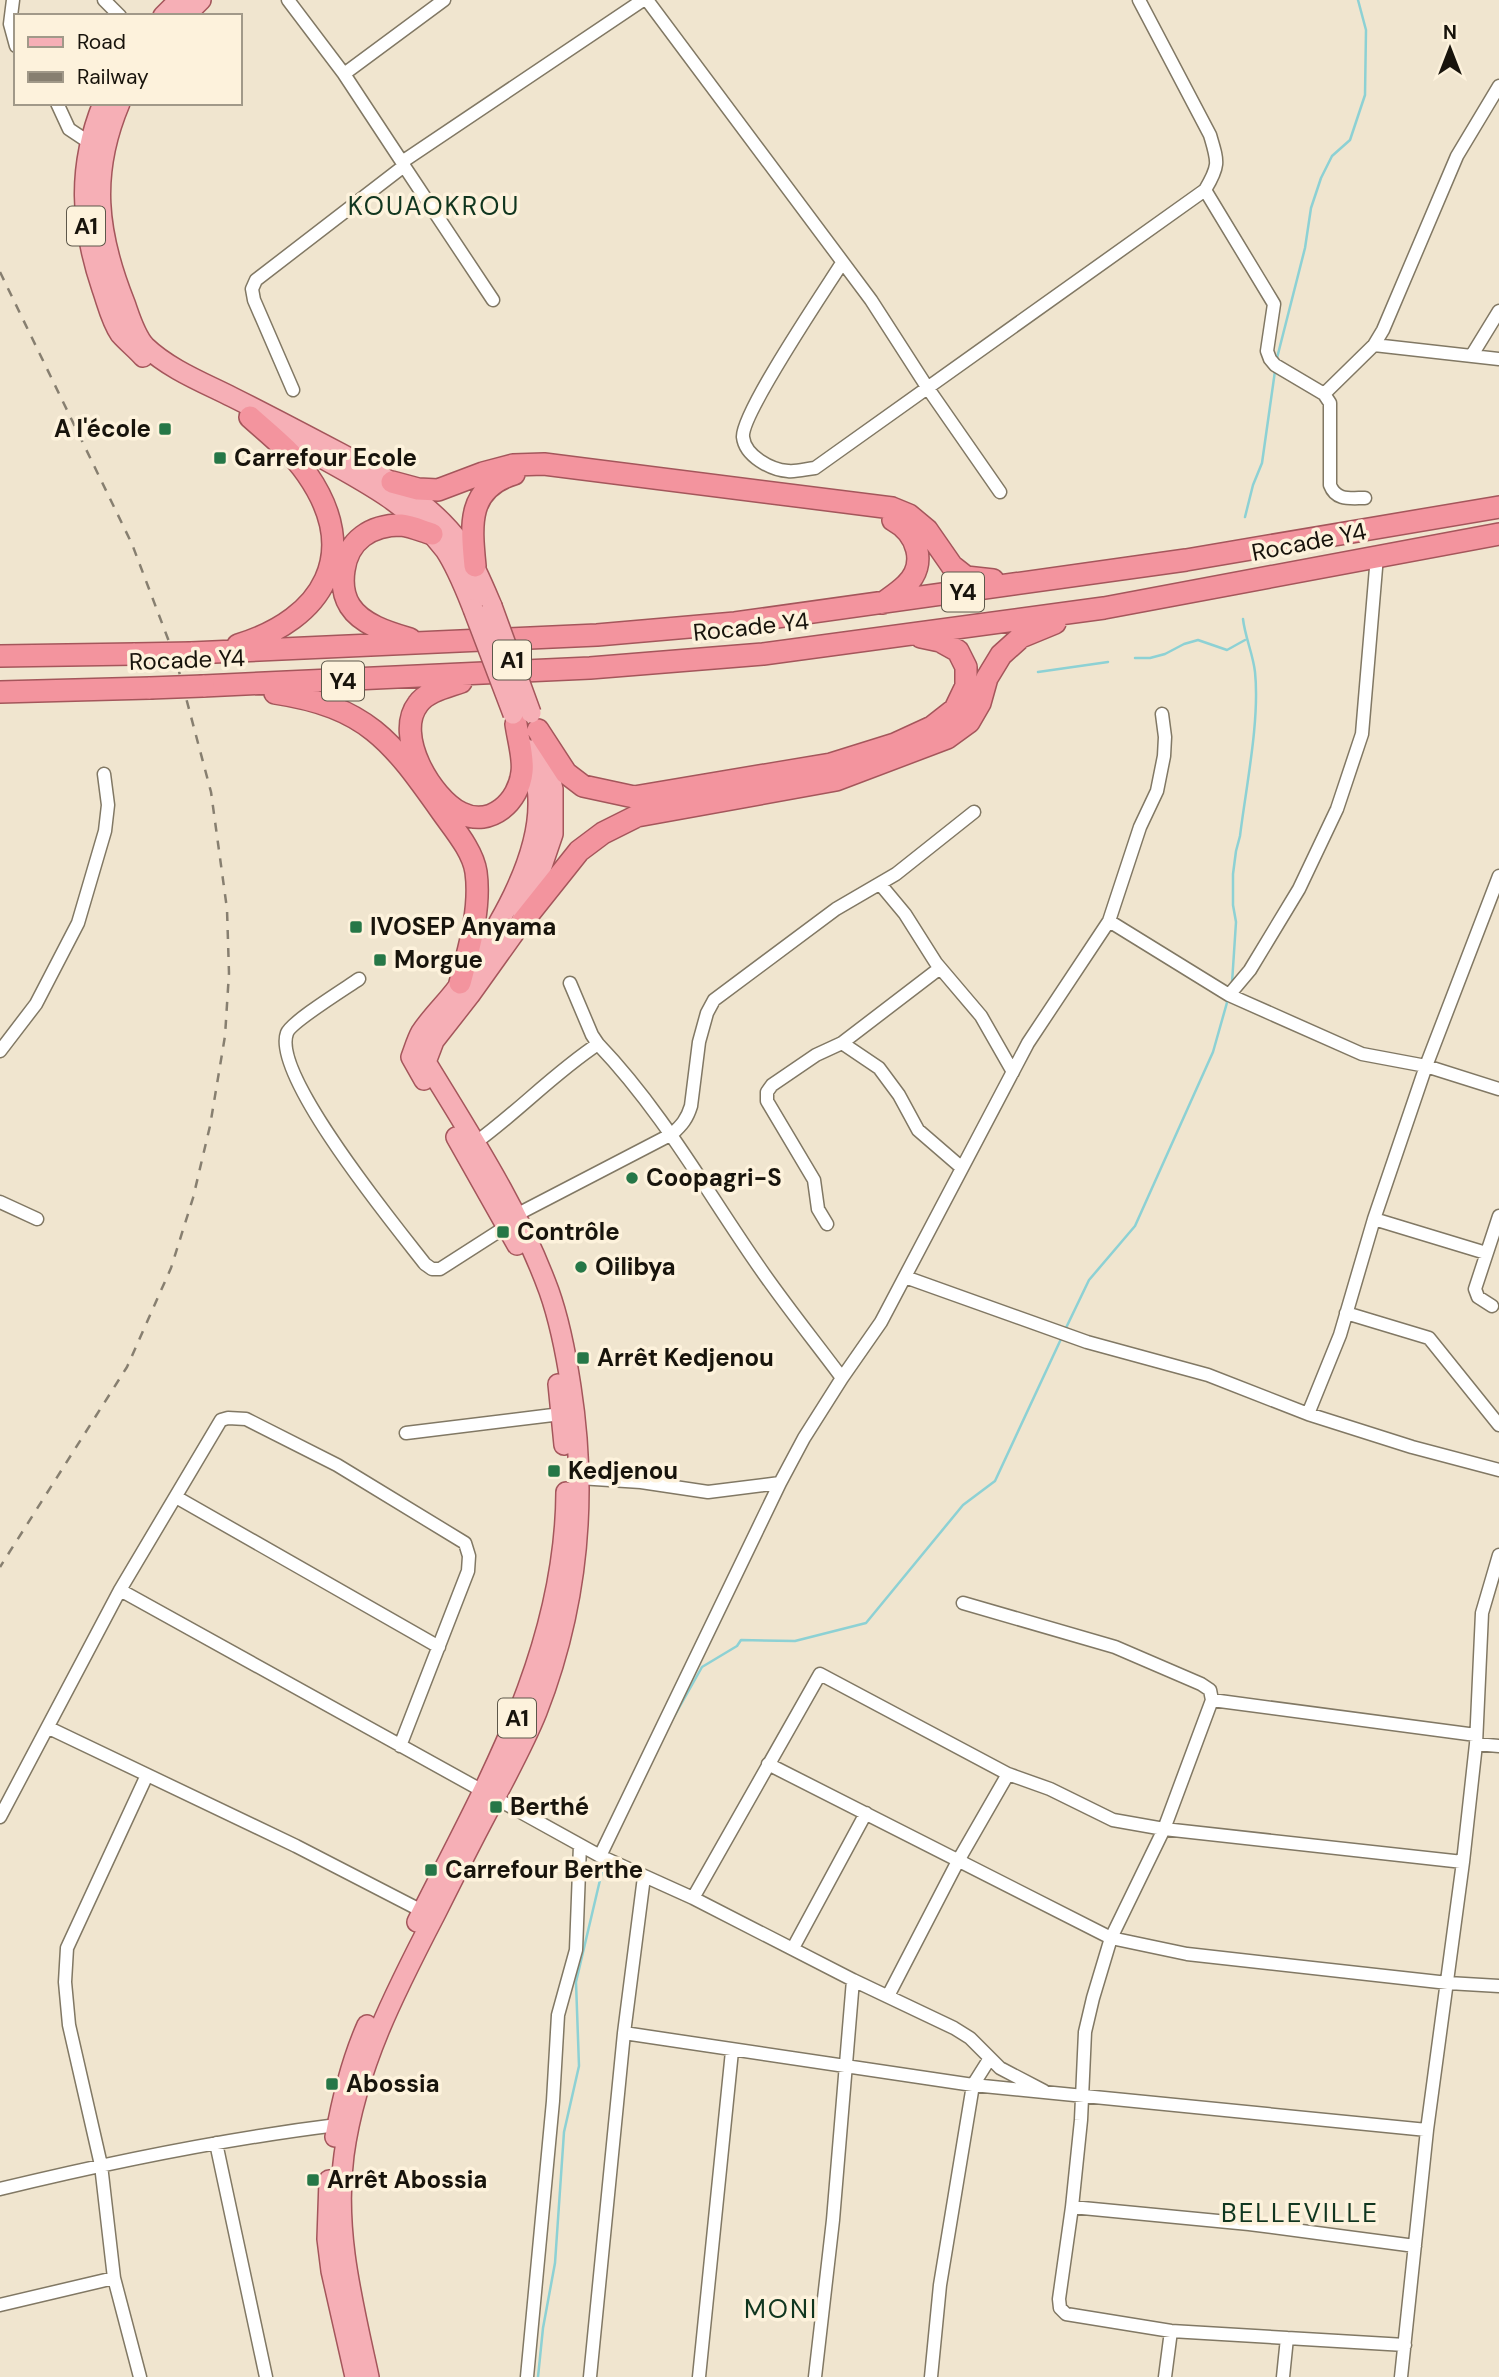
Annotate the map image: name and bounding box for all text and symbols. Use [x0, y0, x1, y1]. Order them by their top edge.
legend [14, 14, 242, 105]
north arrow [1415, 14, 1485, 84]
text: N [1443, 20, 1457, 45]
text: Road [77, 28, 126, 56]
text: Railway [77, 63, 149, 91]
district label: KOUAOKROU [348, 189, 520, 223]
road number: A1 [67, 206, 105, 246]
place label: A l'école [54, 413, 151, 444]
marker: A l'école [157, 421, 173, 437]
place label: Carrefour Ecole [234, 442, 417, 473]
marker: Carrefour Ecole [212, 450, 228, 466]
street label: Rocade Y4 [1249, 515, 1369, 568]
road number: Y4 [942, 572, 984, 612]
street label: Rocade Y4 [691, 605, 810, 648]
road number: A1 [493, 640, 531, 680]
street label: Rocade Y4 [128, 642, 246, 677]
road number: Y4 [322, 662, 364, 701]
place label: IVOSEP Anyama [370, 911, 556, 942]
marker: IVOSEP Anyama [348, 919, 364, 935]
place label: Morgue [394, 944, 483, 975]
marker: Morgue [372, 952, 388, 968]
place label: Coopagri-S [646, 1162, 782, 1193]
marker: Coopagri-S [624, 1170, 640, 1186]
place label: Contrôle [517, 1216, 620, 1247]
marker: Contrôle [495, 1224, 511, 1240]
place label: Oilibya [595, 1251, 676, 1282]
marker: Oilibya [573, 1259, 589, 1275]
place label: Arrêt Kedjenou [597, 1342, 774, 1373]
marker: Arrêt Kedjenou [575, 1350, 591, 1366]
place label: Kedjenou [568, 1455, 678, 1486]
marker: Kedjenou [546, 1463, 562, 1479]
road number: A1 [498, 1698, 536, 1737]
place label: Berthé [510, 1791, 589, 1822]
marker: Berthé [488, 1799, 504, 1815]
place label: Carrefour Berthe [445, 1854, 643, 1885]
marker: Carrefour Berthe [423, 1862, 439, 1878]
place label: Abossia [346, 2068, 440, 2099]
marker: Abossia [324, 2076, 340, 2092]
place label: Arrêt Abossia [327, 2164, 487, 2195]
marker: Arrêt Abossia [305, 2172, 321, 2188]
district label: BELLEVILLE [1221, 2196, 1379, 2230]
district label: MONI [744, 2292, 818, 2326]

